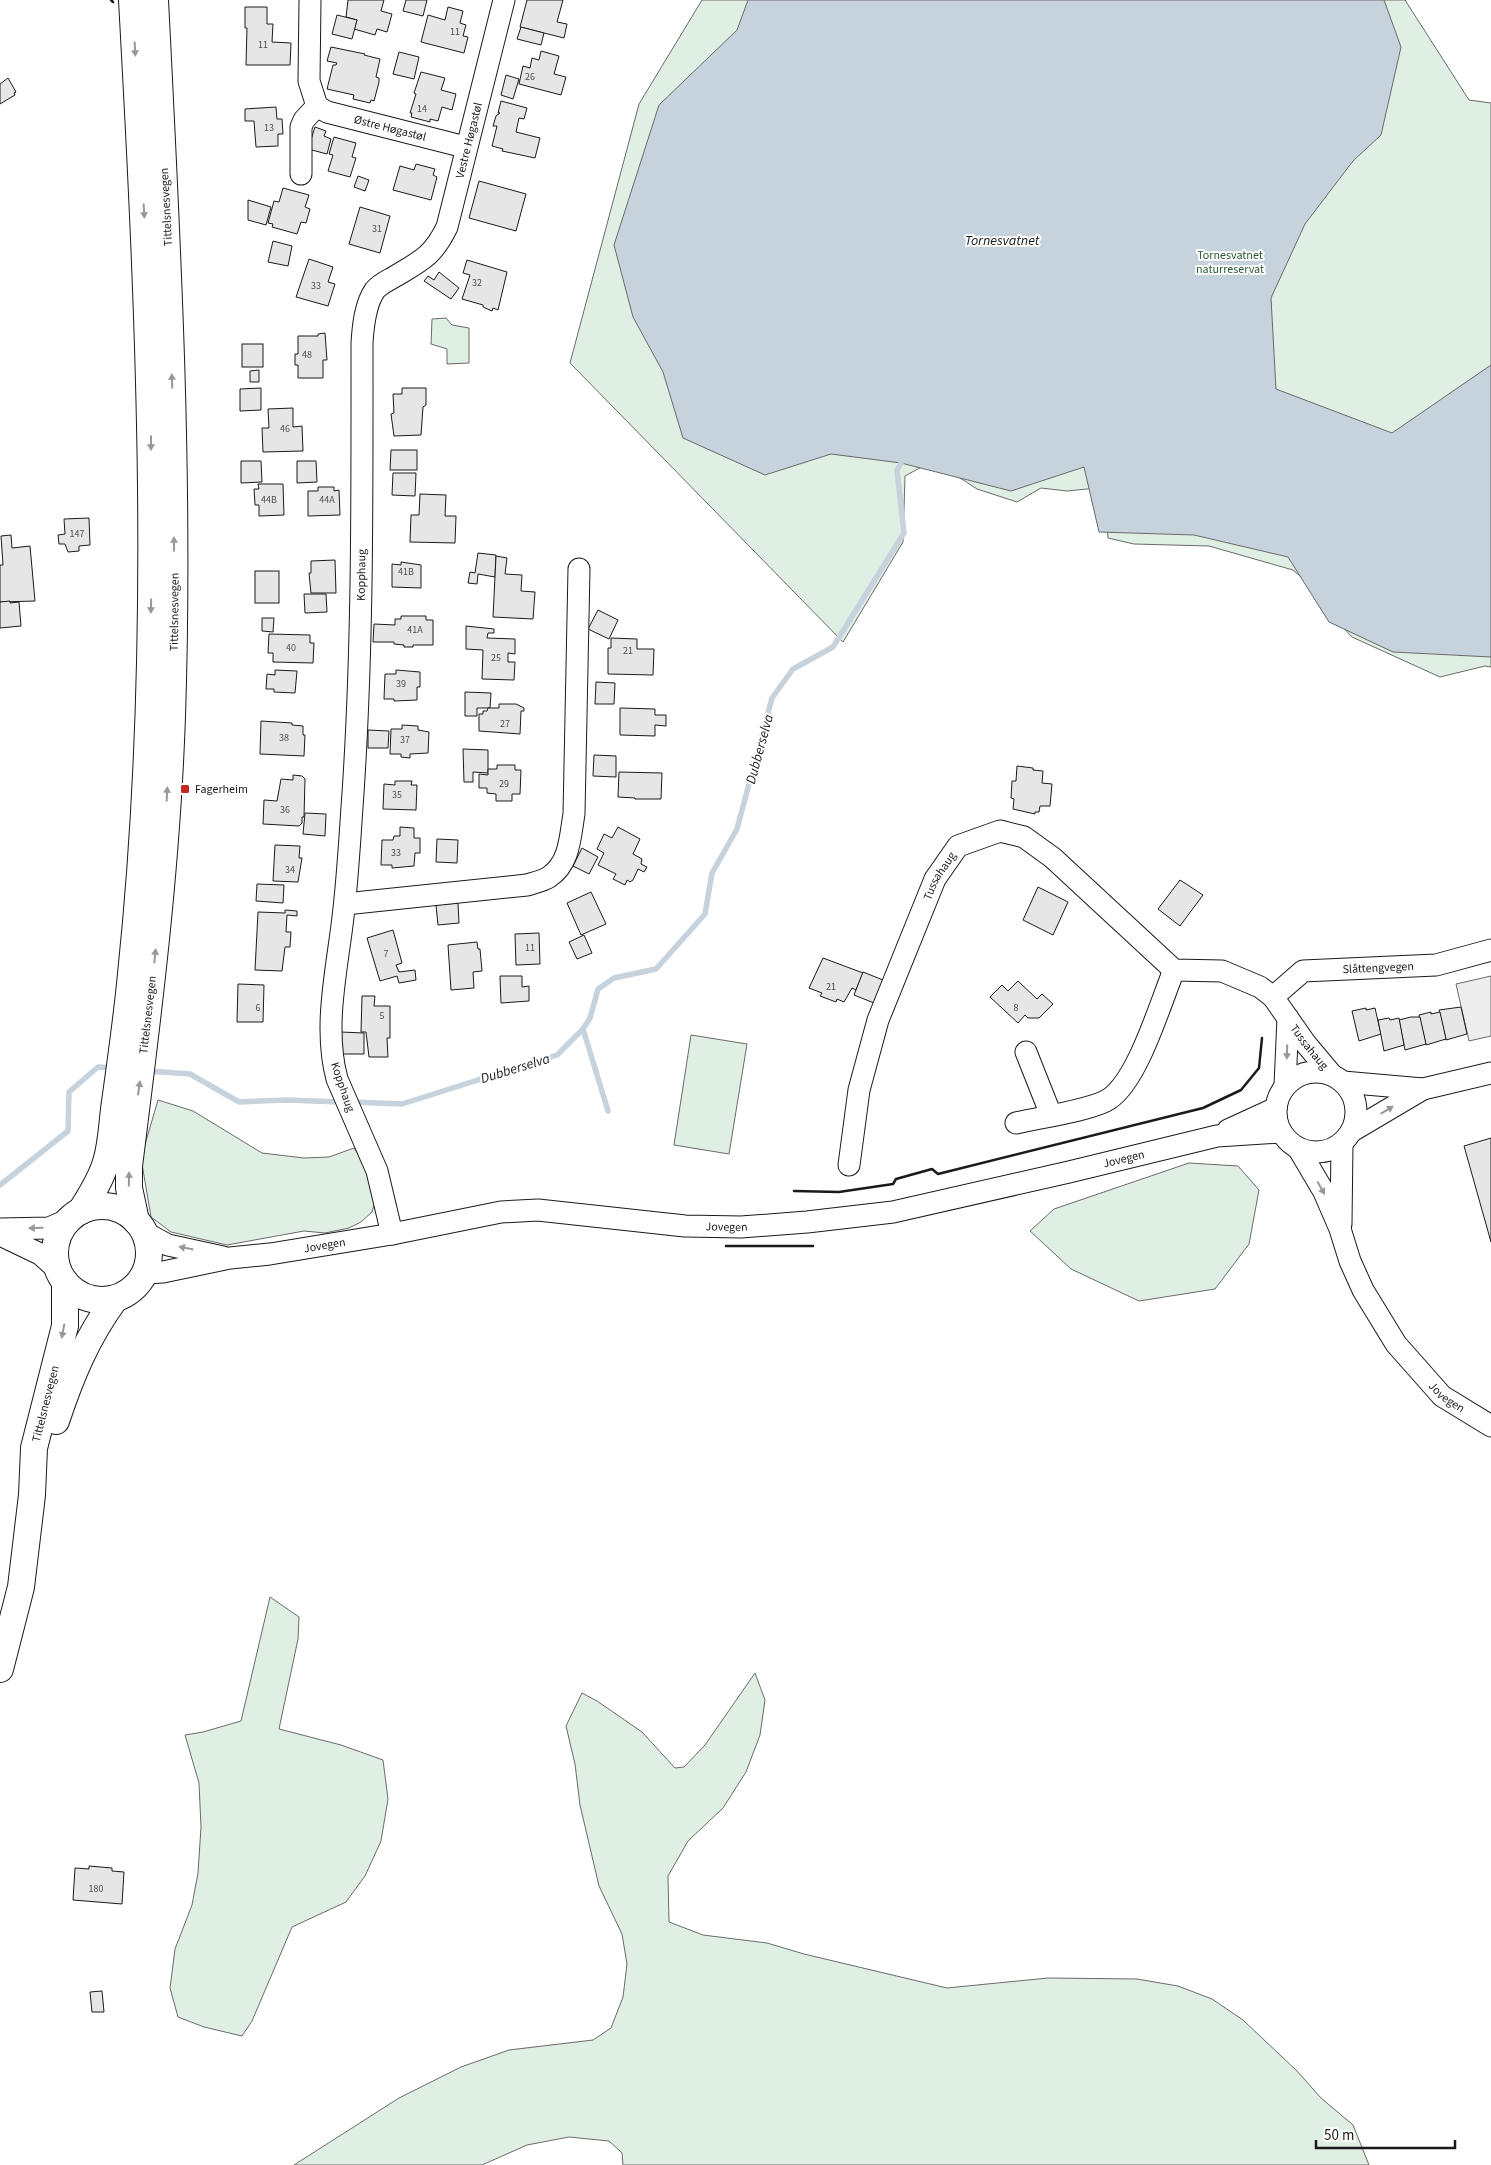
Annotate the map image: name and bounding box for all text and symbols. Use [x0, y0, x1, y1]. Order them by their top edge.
house number: 11 [450, 25, 460, 39]
house number: 11 [258, 38, 268, 52]
one-way arrow [132, 41, 140, 57]
house number: 26 [525, 70, 535, 84]
street label: Vestre Høgastøl [452, 101, 487, 180]
house number: 14 [417, 102, 427, 116]
street label: Østre Høgastøl [352, 111, 428, 146]
house number: 13 [264, 121, 274, 135]
street label: Tittelsnesvegen [156, 167, 177, 247]
one-way arrow [140, 203, 148, 219]
house number: 31 [372, 222, 382, 236]
water label: Tornesvatnet [965, 231, 1040, 251]
park label: Tornesvatnet naturreservat [1196, 247, 1264, 278]
house number: 32 [472, 276, 482, 290]
house number: 33 [311, 279, 321, 293]
house number: 48 [302, 348, 312, 362]
one-way arrow [168, 373, 176, 389]
house number: 46 [280, 422, 290, 436]
one-way arrow [147, 436, 155, 452]
house number: 44B [261, 493, 277, 507]
house number: 44A [319, 493, 335, 507]
house number: 147 [70, 527, 84, 541]
one-way arrow [170, 536, 178, 552]
street label: Kopphaug [353, 549, 370, 601]
house number: 41B [398, 565, 414, 579]
street label: Tittelsnesvegen [166, 573, 183, 651]
one-way arrow [147, 598, 155, 614]
house number: 41A [407, 623, 423, 637]
house number: 40 [286, 641, 296, 655]
house number: 21 [623, 644, 633, 658]
house number: 25 [491, 651, 501, 665]
house number: 39 [396, 677, 406, 691]
water label: Dubberselva [741, 712, 779, 786]
house number: 27 [500, 717, 510, 731]
house number: 38 [279, 731, 289, 745]
house number: 37 [400, 733, 410, 747]
house number: 29 [499, 777, 509, 791]
place label: Fagerheim [195, 781, 248, 798]
marker: Fagerheim [179, 783, 191, 795]
one-way arrow [164, 785, 172, 801]
house number: 35 [392, 788, 402, 802]
house number: 36 [280, 803, 290, 817]
house number: 33 [391, 846, 401, 860]
street label: Tussahaug [919, 849, 960, 903]
house number: 34 [285, 863, 295, 877]
house number: 11 [525, 941, 535, 955]
one-way arrow [151, 947, 159, 963]
house number: 7 [384, 947, 389, 961]
street label: Slåttengvegen [1342, 958, 1414, 978]
street label: Tittelsnesvegen [135, 975, 161, 1055]
house number: 21 [826, 980, 836, 994]
house number: 6 [256, 1001, 261, 1015]
house number: 8 [1014, 1001, 1019, 1015]
house number: 5 [380, 1009, 385, 1023]
street label: Tussahaug [1286, 1021, 1332, 1074]
one-way arrow [1283, 1044, 1291, 1060]
water label: Dubberselva [478, 1049, 553, 1089]
street label: Kopphaug [326, 1060, 359, 1114]
one-way arrow [135, 1080, 143, 1096]
one-way arrow [1381, 1105, 1394, 1114]
street label: Jovegen [1101, 1146, 1146, 1172]
one-way arrow [125, 1171, 133, 1187]
one-way arrow [1317, 1180, 1325, 1195]
street label: Jovegen [705, 1218, 748, 1236]
one-way arrow [27, 1224, 43, 1232]
street label: Jovegen [303, 1234, 347, 1257]
one-way arrow [178, 1244, 194, 1252]
one-way arrow [59, 1323, 67, 1338]
street label: Tittelsnesvegen [28, 1364, 64, 1444]
street label: Jovegen [1424, 1378, 1468, 1417]
house number: 180 [89, 1882, 103, 1896]
scale bar [1316, 2118, 1455, 2150]
text: 50 m [1324, 2125, 1354, 2146]

